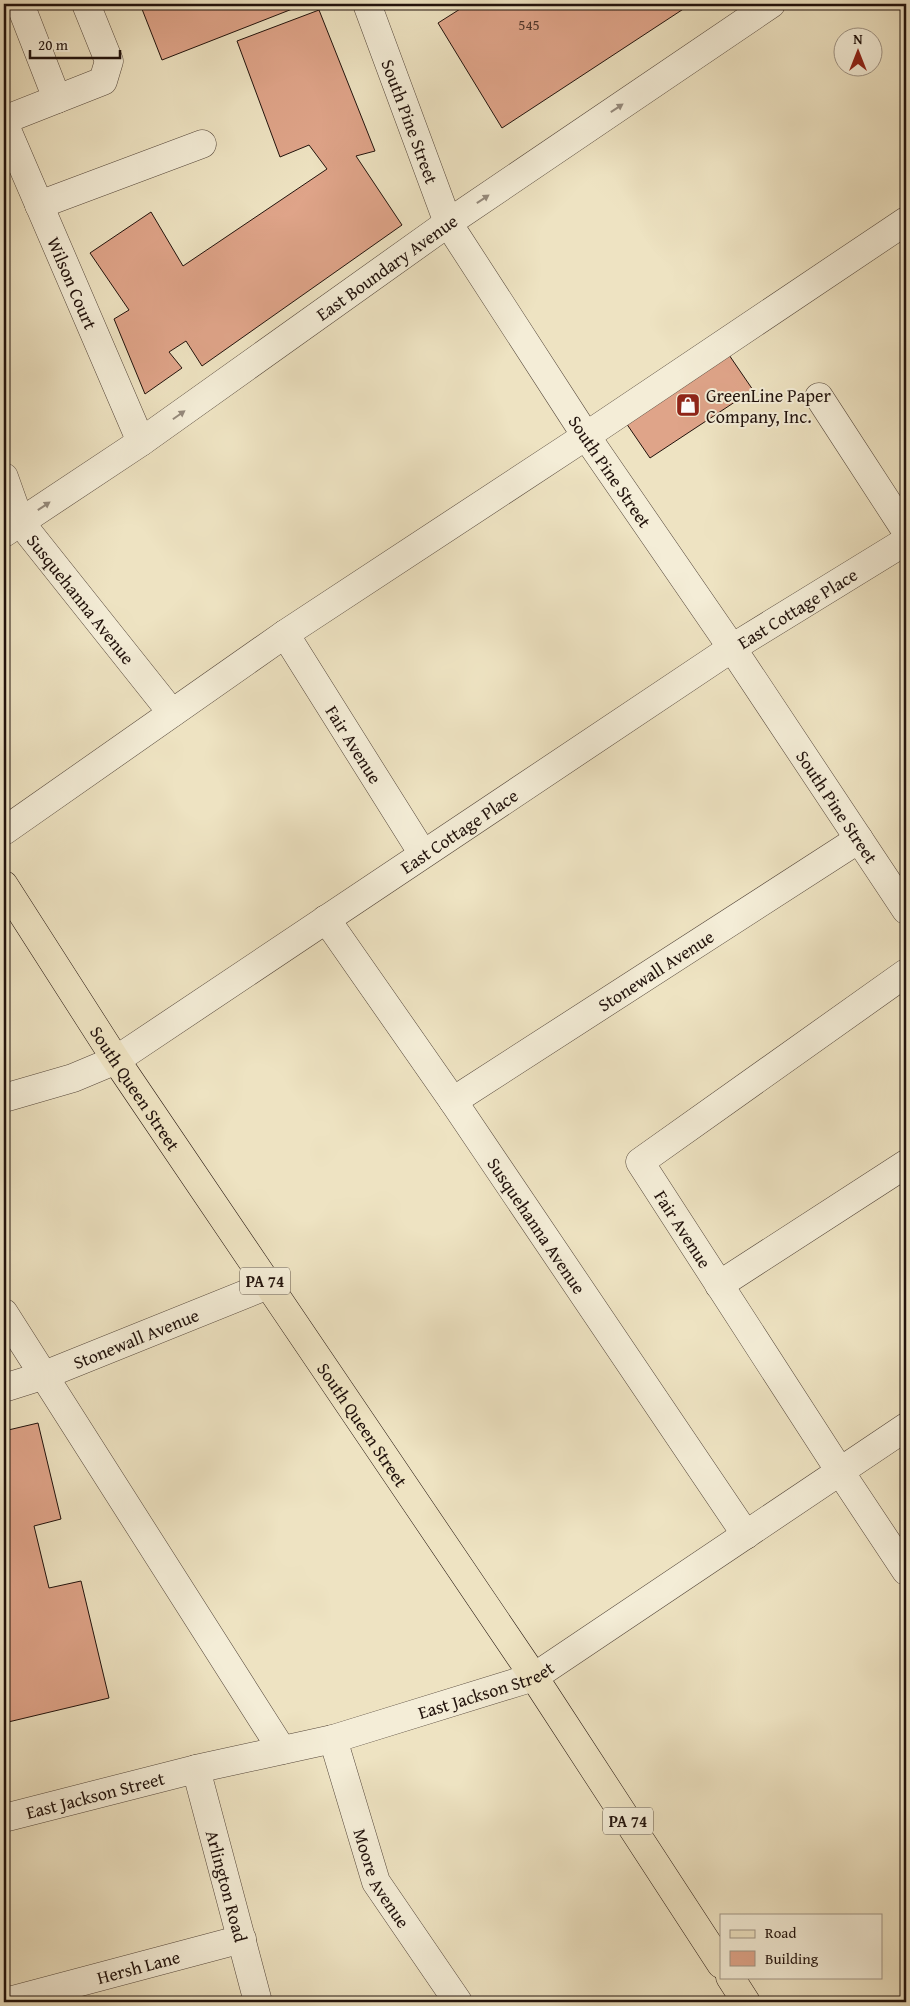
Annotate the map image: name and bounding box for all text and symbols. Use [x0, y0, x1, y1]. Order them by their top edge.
house number: 545 [518, 14, 540, 35]
scale bar [30, 28, 120, 60]
north arrow [832, 28, 882, 78]
text: N [853, 29, 863, 49]
text: 20 m [38, 34, 69, 55]
street label: South Pine Street [375, 55, 446, 188]
one-way arrow [610, 103, 624, 113]
one-way arrow [476, 194, 489, 204]
street label: East Boundary Avenue [310, 207, 463, 327]
street label: Wilson Court [41, 232, 105, 334]
place label: GreenLine Paper Company, Inc. [706, 382, 831, 430]
shop icon: GreenLine Paper Company, Inc. [675, 392, 701, 418]
one-way arrow [172, 410, 186, 420]
street label: South Pine Street [562, 410, 659, 533]
one-way arrow [38, 501, 51, 511]
street label: Susquehanna Avenue [21, 528, 142, 670]
street label: East Cottage Place [732, 561, 862, 655]
street label: Fair Avenue [319, 700, 389, 789]
street label: South Pine Street [790, 744, 885, 869]
street label: East Cottage Place [395, 782, 523, 880]
street label: Stonewall Avenue [592, 923, 719, 1018]
street label: South Queen Street [84, 1020, 188, 1157]
street label: Susquehanna Avenue [481, 1151, 593, 1299]
street label: Fair Avenue [648, 1184, 719, 1273]
road number: PA 74 [240, 1268, 290, 1294]
street label: Stonewall Avenue [69, 1301, 203, 1376]
street label: South Queen Street [311, 1357, 415, 1493]
street label: East Jackson Street [415, 1654, 560, 1726]
street label: East Jackson Street [23, 1764, 168, 1825]
road number: PA 74 [603, 1808, 653, 1834]
street label: Moore Avenue [347, 1825, 417, 1933]
street label: Arlington Road [199, 1827, 255, 1945]
legend [720, 1914, 882, 1978]
text: Road [765, 1922, 796, 1943]
street label: Hersh Lane [94, 1943, 183, 1991]
text: Building [765, 1948, 819, 1969]

